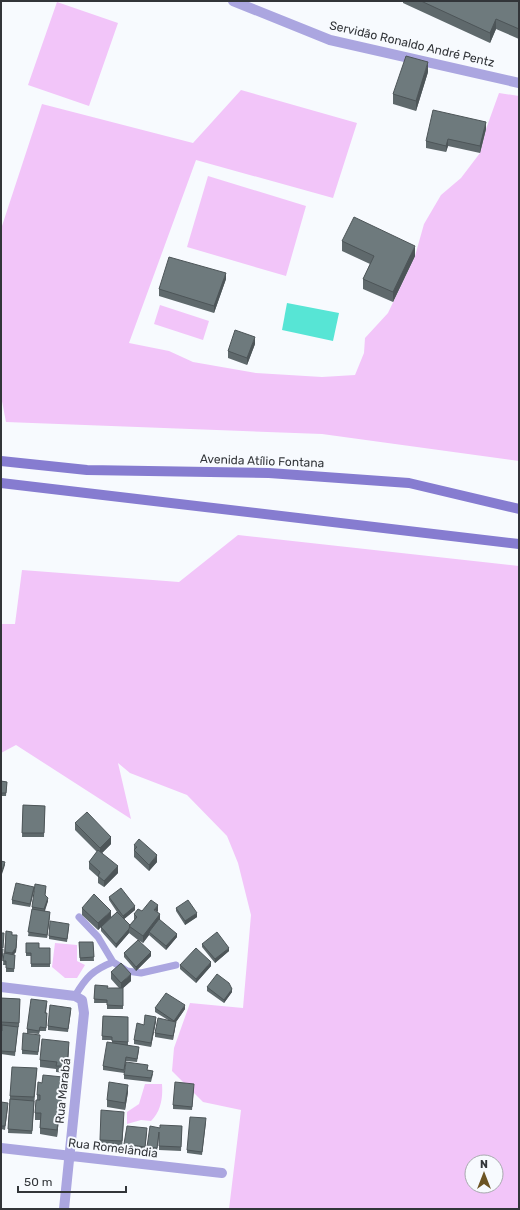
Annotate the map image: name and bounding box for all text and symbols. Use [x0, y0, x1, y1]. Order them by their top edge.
street label: Servidão Ronaldo André Pentz [328, 18, 496, 70]
street label: Avenida Atílio Fontana [200, 452, 324, 470]
street label: Rua Marabá [53, 1058, 73, 1124]
street label: Rua Romelândia [67, 1136, 159, 1160]
north arrow [464, 1154, 504, 1194]
text: N [480, 1158, 488, 1171]
scale bar [18, 1168, 126, 1194]
text: 50 m [24, 1175, 52, 1189]

